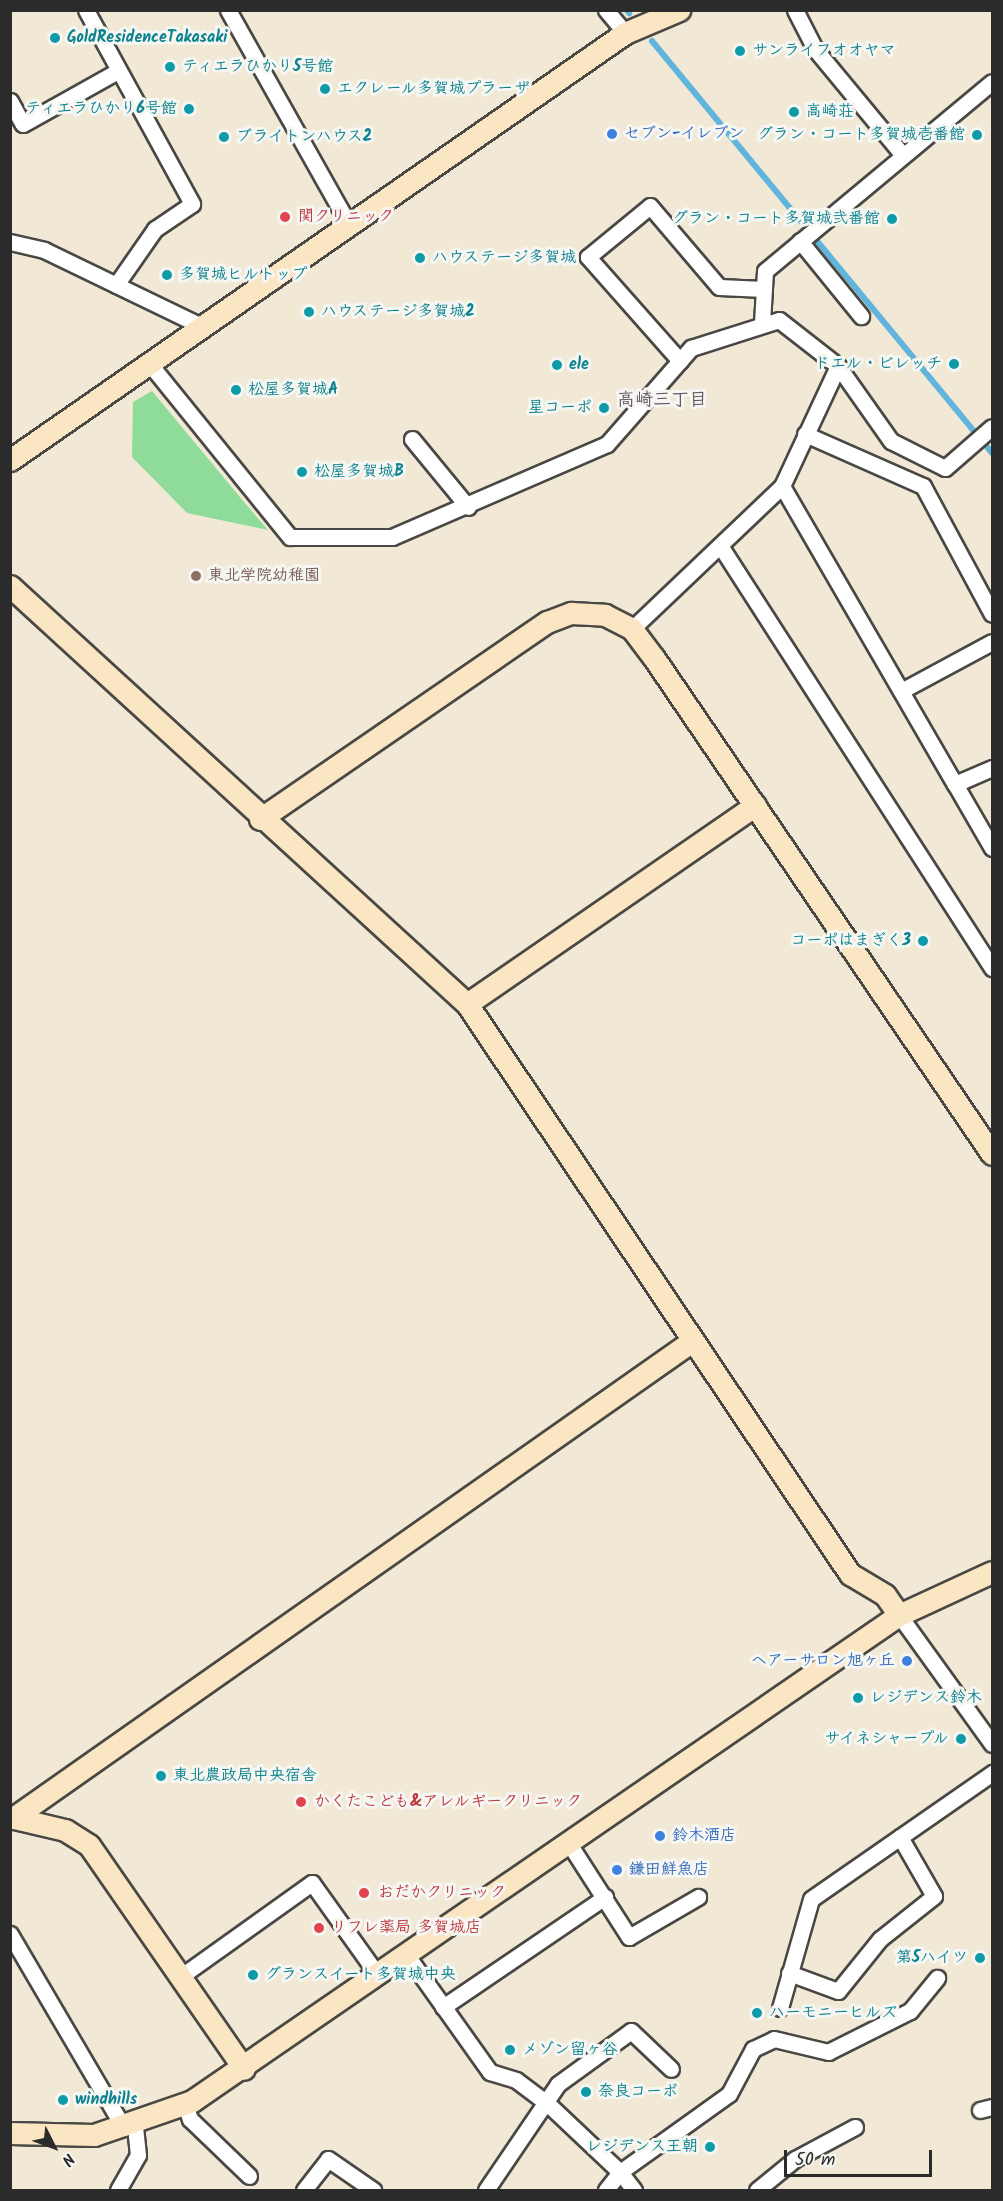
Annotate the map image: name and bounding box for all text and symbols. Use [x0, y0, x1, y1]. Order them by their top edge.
place label: GoldResidenceTakasaki [67, 28, 227, 48]
marker: GoldResidenceTakasaki [48, 31, 62, 45]
place label: サンライフオオヤマ [752, 41, 896, 61]
marker: サンライフオオヤマ [733, 44, 747, 58]
place label: ティエラひかり5号館 [182, 57, 334, 77]
marker: ティエラひかり5号館 [163, 60, 177, 74]
place label: エクレール多賀城プラーザ [337, 79, 530, 99]
marker: エクレール多賀城プラーザ [318, 82, 332, 96]
place label: ティエラひかり6号館 [24, 99, 177, 119]
marker: ティエラひかり6号館 [182, 102, 196, 116]
place label: 高崎荘 [806, 102, 854, 122]
marker: 高崎荘 [787, 105, 801, 119]
place label: セブン-イレブン [624, 124, 744, 144]
place label: グラン・コート多賀城壱番館 [757, 125, 965, 145]
place label: ブライトンハウス2 [236, 127, 373, 147]
marker: セブン-イレブン [605, 127, 619, 141]
marker: グラン・コート多賀城壱番館 [970, 128, 984, 142]
marker: ブライトンハウス2 [217, 130, 231, 144]
place label: 関クリニック [298, 207, 394, 227]
marker: 関クリニック [276, 208, 294, 226]
place label: グラン・コート多賀城弐番館 [672, 209, 880, 229]
marker: グラン・コート多賀城弐番館 [885, 212, 899, 226]
place label: ハウステージ多賀城 [432, 248, 576, 268]
marker: ハウステージ多賀城 [413, 251, 427, 265]
place label: 多賀城ヒルトップ [179, 265, 307, 285]
marker: 多賀城ヒルトップ [160, 268, 174, 282]
place label: ハウステージ多賀城2 [321, 302, 474, 322]
marker: ハウステージ多賀城2 [302, 305, 316, 319]
place label: ドエル・ビレッチ [814, 354, 942, 374]
place label: ele [569, 355, 589, 375]
marker: ドエル・ビレッチ [947, 357, 961, 371]
marker: ele [550, 358, 564, 372]
place label: 松屋多賀城A [248, 380, 338, 400]
marker: 松屋多賀城A [229, 383, 243, 397]
district label: 高崎三丁目 [617, 390, 707, 412]
place label: 星コーポ [528, 398, 592, 418]
marker: 星コーポ [597, 401, 611, 415]
place label: 松屋多賀城B [314, 462, 404, 482]
marker: 松屋多賀城B [295, 465, 309, 479]
place label: 東北学院幼稚園 [208, 566, 320, 586]
marker: 東北学院幼稚園 [189, 569, 203, 583]
place label: コーポはまぎく3 [790, 931, 911, 951]
marker: コーポはまぎく3 [916, 934, 930, 948]
place label: ヘアーサロン旭ヶ丘 [752, 1651, 895, 1671]
marker: ヘアーサロン旭ヶ丘 [900, 1654, 914, 1668]
place label: レジデンス鈴木 [870, 1688, 982, 1708]
marker: レジデンス鈴木 [851, 1691, 865, 1705]
place label: サイネシャープル [821, 1729, 949, 1749]
marker: サイネシャープル [954, 1732, 968, 1746]
place label: 東北農政局中央宿舎 [173, 1766, 317, 1786]
marker: 東北農政局中央宿舎 [154, 1769, 168, 1783]
place label: かくたこども&アレルギークリニック [314, 1792, 583, 1812]
marker: かくたこども&アレルギークリニック [292, 1793, 310, 1811]
place label: 鈴木酒店 [672, 1826, 736, 1846]
marker: 鈴木酒店 [653, 1829, 667, 1843]
place label: 鎌田鮮魚店 [629, 1860, 709, 1880]
marker: 鎌田鮮魚店 [610, 1863, 624, 1877]
place label: おだかクリニック [378, 1883, 506, 1903]
marker: おだかクリニック [355, 1884, 373, 1902]
place label: リフレ薬局 多賀城店 [331, 1918, 481, 1938]
marker: リフレ薬局 多賀城店 [312, 1921, 326, 1935]
place label: 第5ハイツ [896, 1948, 968, 1968]
marker: 第5ハイツ [973, 1951, 987, 1965]
place label: グランスイート多賀城中央 [265, 1965, 456, 1985]
marker: グランスイート多賀城中央 [246, 1968, 260, 1982]
place label: ハーモニーヒルズ [769, 2003, 897, 2023]
marker: ハーモニーヒルズ [750, 2006, 764, 2020]
place label: メゾン留ヶ谷 [522, 2040, 618, 2060]
marker: メゾン留ヶ谷 [503, 2043, 517, 2057]
place label: 奈良コーポ [598, 2082, 678, 2102]
marker: 奈良コーポ [579, 2085, 593, 2099]
place label: windhills [75, 2090, 137, 2110]
marker: windhills [56, 2093, 70, 2107]
north arrow [24, 2117, 84, 2177]
place label: レジデンス王朝 [586, 2137, 698, 2157]
scale bar [787, 2138, 936, 2176]
marker: レジデンス王朝 [703, 2140, 717, 2154]
text: 50 m [795, 2146, 835, 2175]
text: N [55, 2147, 80, 2171]

